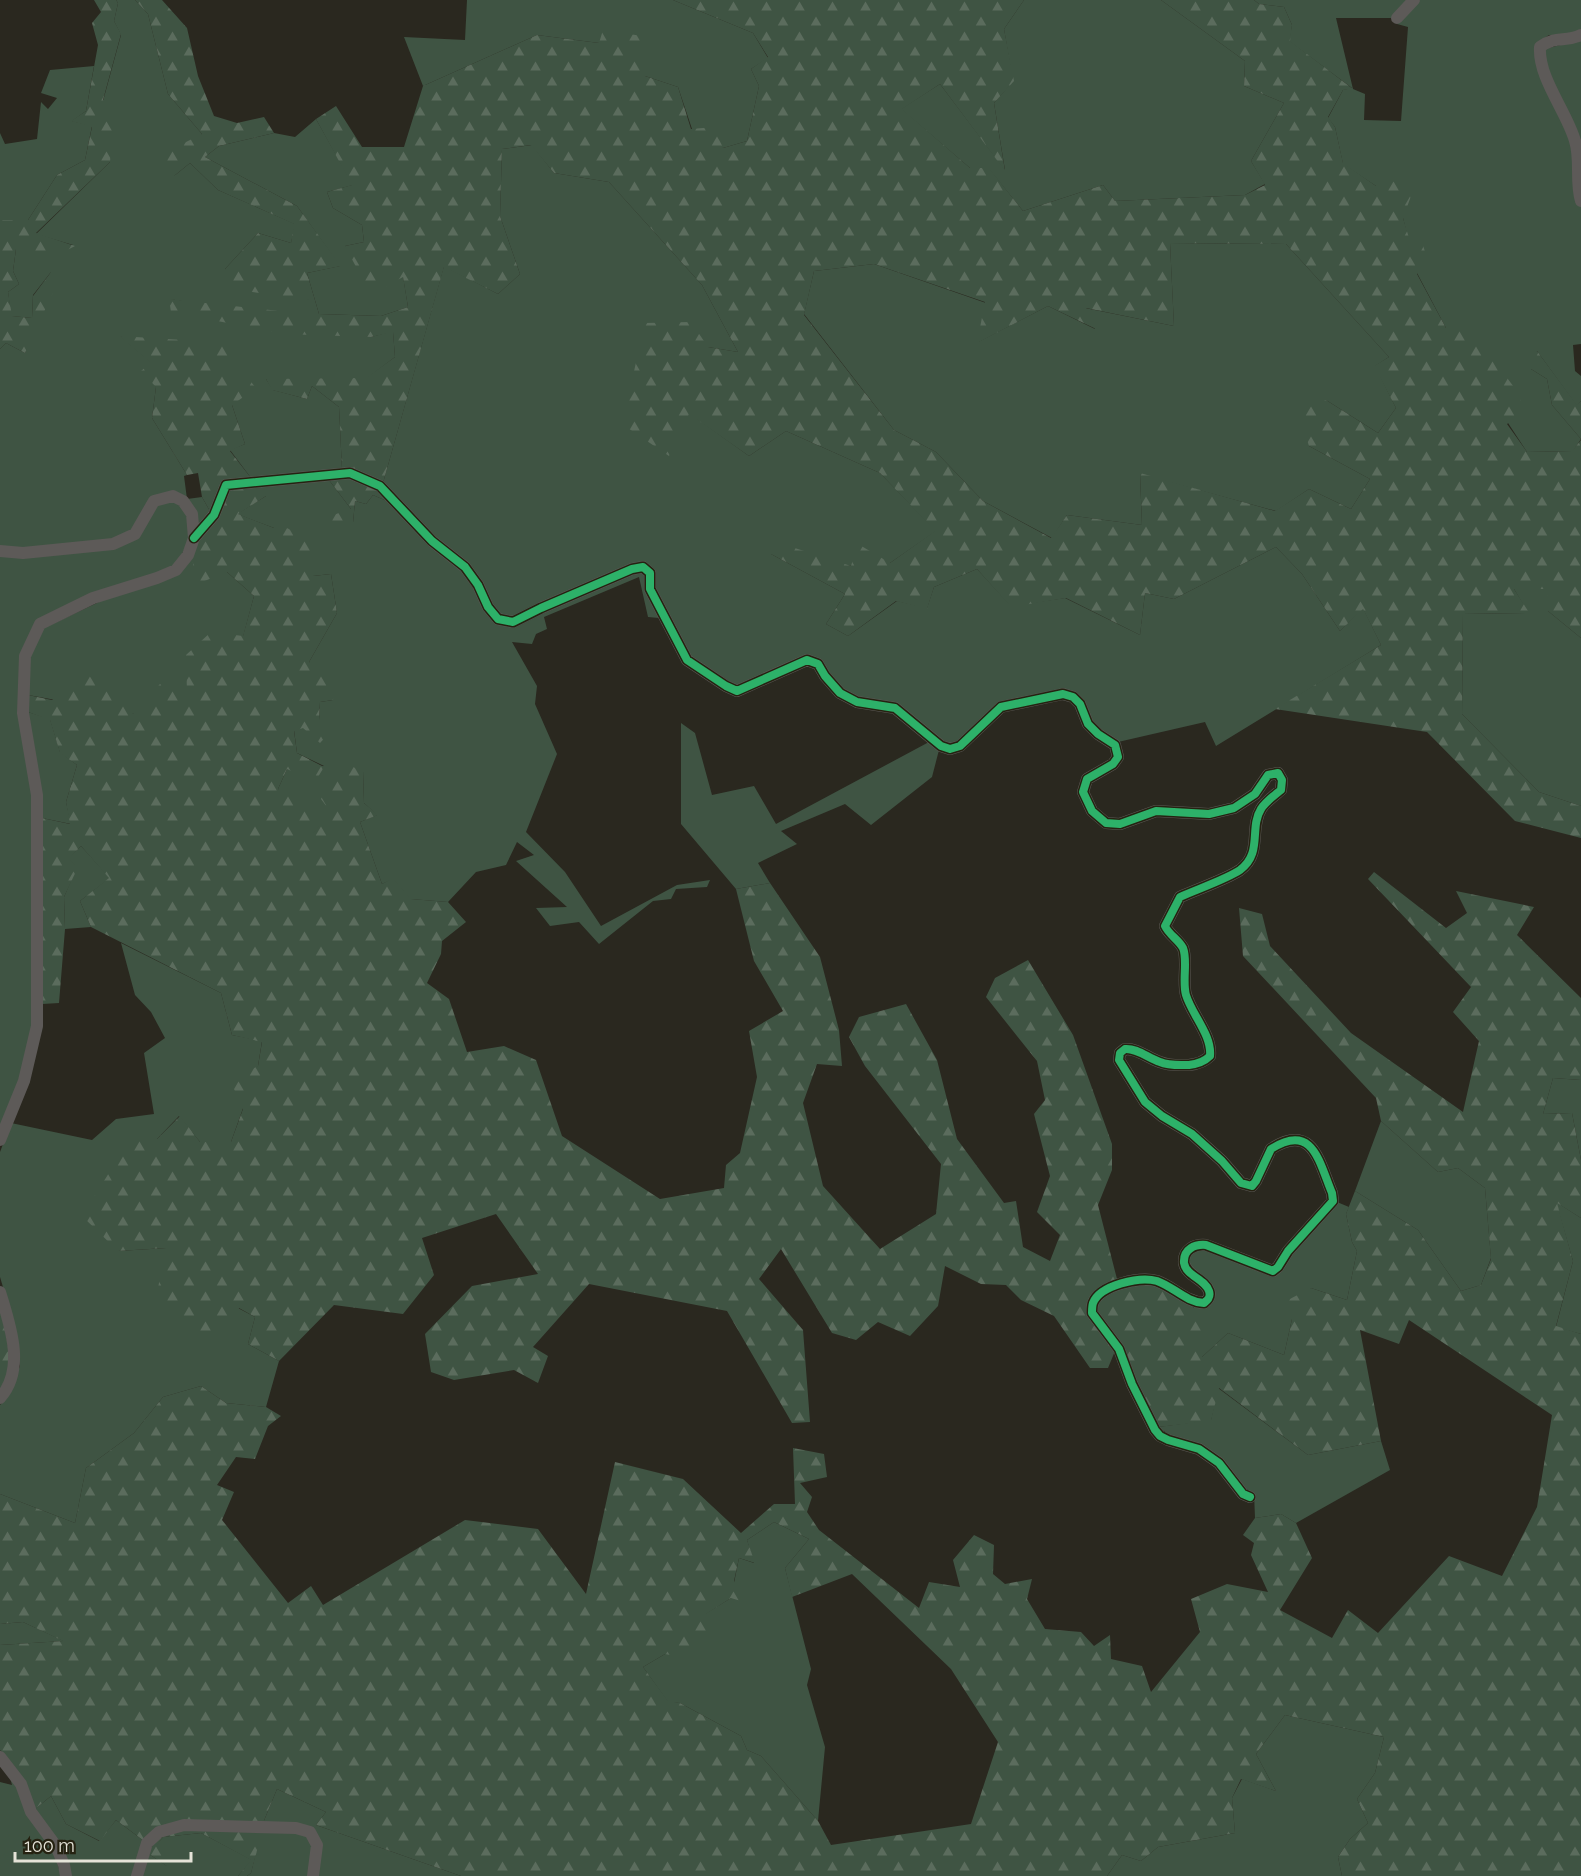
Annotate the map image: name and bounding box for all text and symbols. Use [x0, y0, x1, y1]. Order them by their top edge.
scale bar [15, 1825, 190, 1863]
text: 100 m [24, 1835, 75, 1856]

